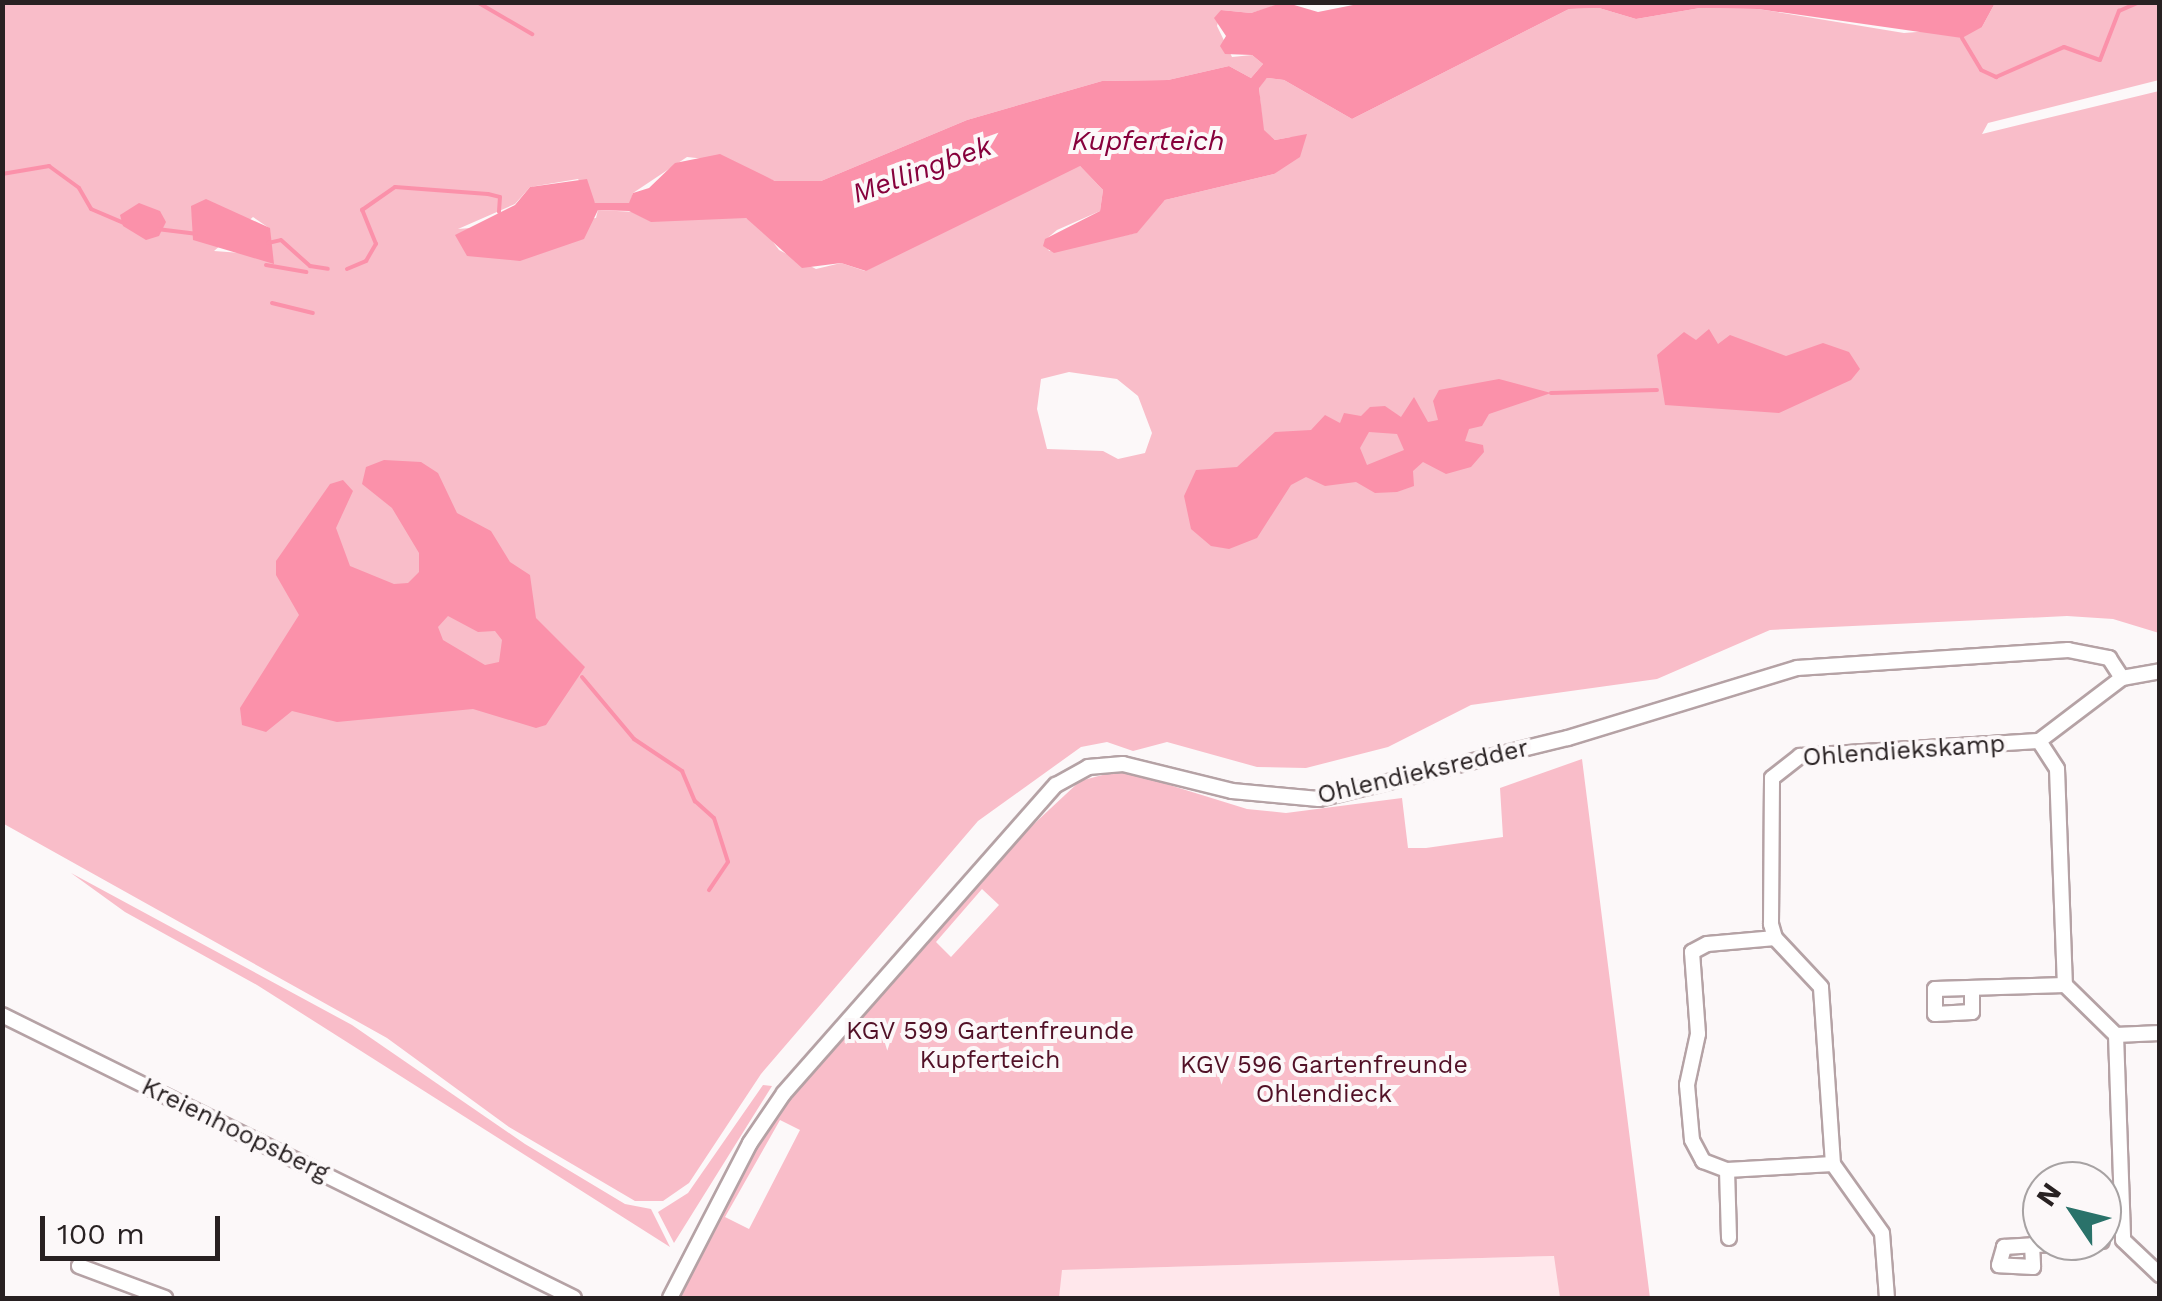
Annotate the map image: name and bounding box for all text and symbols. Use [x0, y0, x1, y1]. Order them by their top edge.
water label: Kupferteich [1071, 124, 1225, 158]
water label: Mellingbek [848, 129, 996, 211]
street label: Ohlendiekskamp [1802, 729, 2006, 773]
street label: Ohlendieksredder [1315, 733, 1531, 811]
park label: KGV 599 Gartenfreunde Kupferteich [846, 1017, 1134, 1076]
park label: KGV 596 Gartenfreunde Ohlendieck [1180, 1051, 1468, 1110]
street label: Kreienhoopsberg [137, 1072, 333, 1188]
north arrow [2022, 1161, 2122, 1261]
text: N [2029, 1177, 2068, 1213]
scale bar [45, 1196, 225, 1258]
text: 100 m [57, 1216, 145, 1251]

